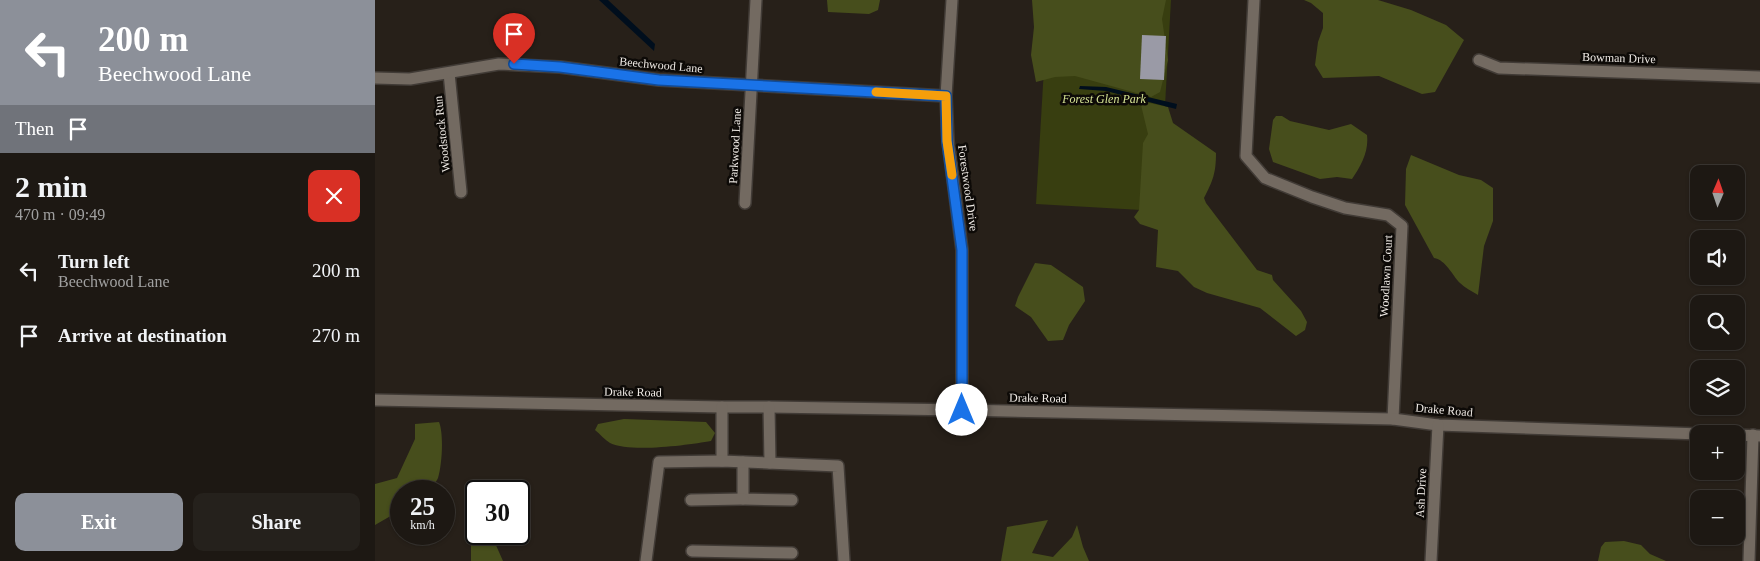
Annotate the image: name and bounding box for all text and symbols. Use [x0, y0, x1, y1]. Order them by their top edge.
pin [493, 13, 535, 64]
icon: left [15, 20, 80, 85]
text: 200 m [98, 20, 188, 59]
icon: arrive [500, 20, 528, 48]
street label: Bowman Drive [1582, 50, 1656, 66]
street label: Beechwood Lane [619, 54, 703, 76]
text: Beechwood Lane [98, 61, 251, 86]
park label: Forest Glen Park [1061, 92, 1146, 106]
street label: Woodstock Run [431, 95, 453, 173]
street label: Parkwood Lane [726, 108, 744, 184]
icon: arrive [64, 115, 92, 143]
text: Then [15, 118, 54, 139]
street label: Forestwood Drive [955, 144, 981, 232]
north arrow [1690, 165, 1745, 220]
map controls [1690, 165, 1745, 545]
text: 2 min [15, 170, 88, 203]
button: close [308, 170, 360, 222]
text: 470 m · 09:49 [15, 206, 105, 223]
button: sound [1690, 230, 1745, 285]
street label: Woodlawn Court [1377, 234, 1395, 317]
text: Turn left [58, 251, 130, 272]
icon: left [15, 257, 43, 285]
text: 200 m [312, 260, 360, 281]
text: Beechwood Lane [58, 273, 170, 290]
button: search [1690, 295, 1745, 350]
icon: arrive [15, 322, 43, 350]
text: Arrive at destination [58, 325, 227, 346]
text: 270 m [312, 325, 360, 346]
button: layers [1690, 360, 1745, 415]
position arrow [935, 383, 987, 435]
street label: Drake Road [604, 384, 662, 400]
street label: Drake Road [1009, 390, 1067, 406]
street label: Drake Road [1415, 401, 1473, 419]
button: + [1690, 425, 1745, 480]
street label: Ash Drive [1413, 468, 1429, 518]
speed limit sign: 30 [465, 480, 530, 545]
button: − [1690, 490, 1745, 545]
button: Exit [15, 493, 183, 551]
button: Share [193, 493, 360, 551]
text: 25 [410, 493, 435, 520]
text: km/h [410, 518, 435, 532]

